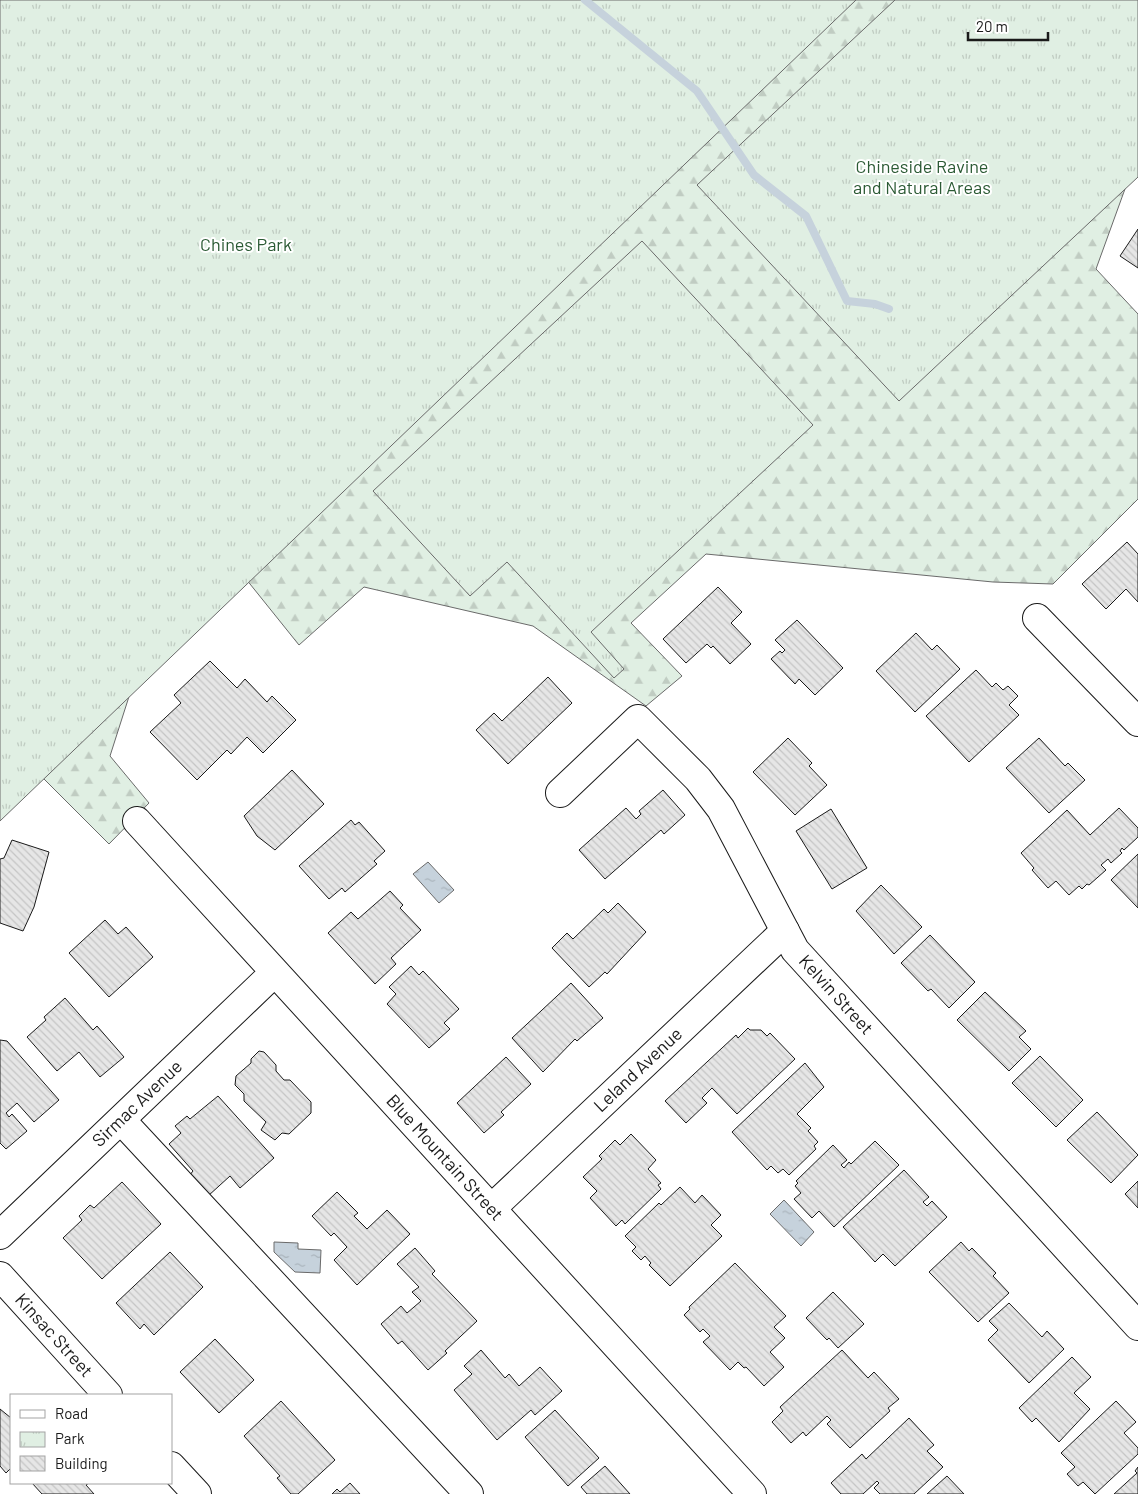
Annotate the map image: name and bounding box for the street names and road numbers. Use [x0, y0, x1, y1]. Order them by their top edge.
street label: Kelvin Street [795, 950, 878, 1038]
street label: Leland Avenue [589, 1022, 686, 1116]
street label: Sirmac Avenue [87, 1055, 186, 1151]
street label: Blue Mountain Street [382, 1089, 509, 1225]
street label: Kinsac Street [11, 1288, 98, 1381]

